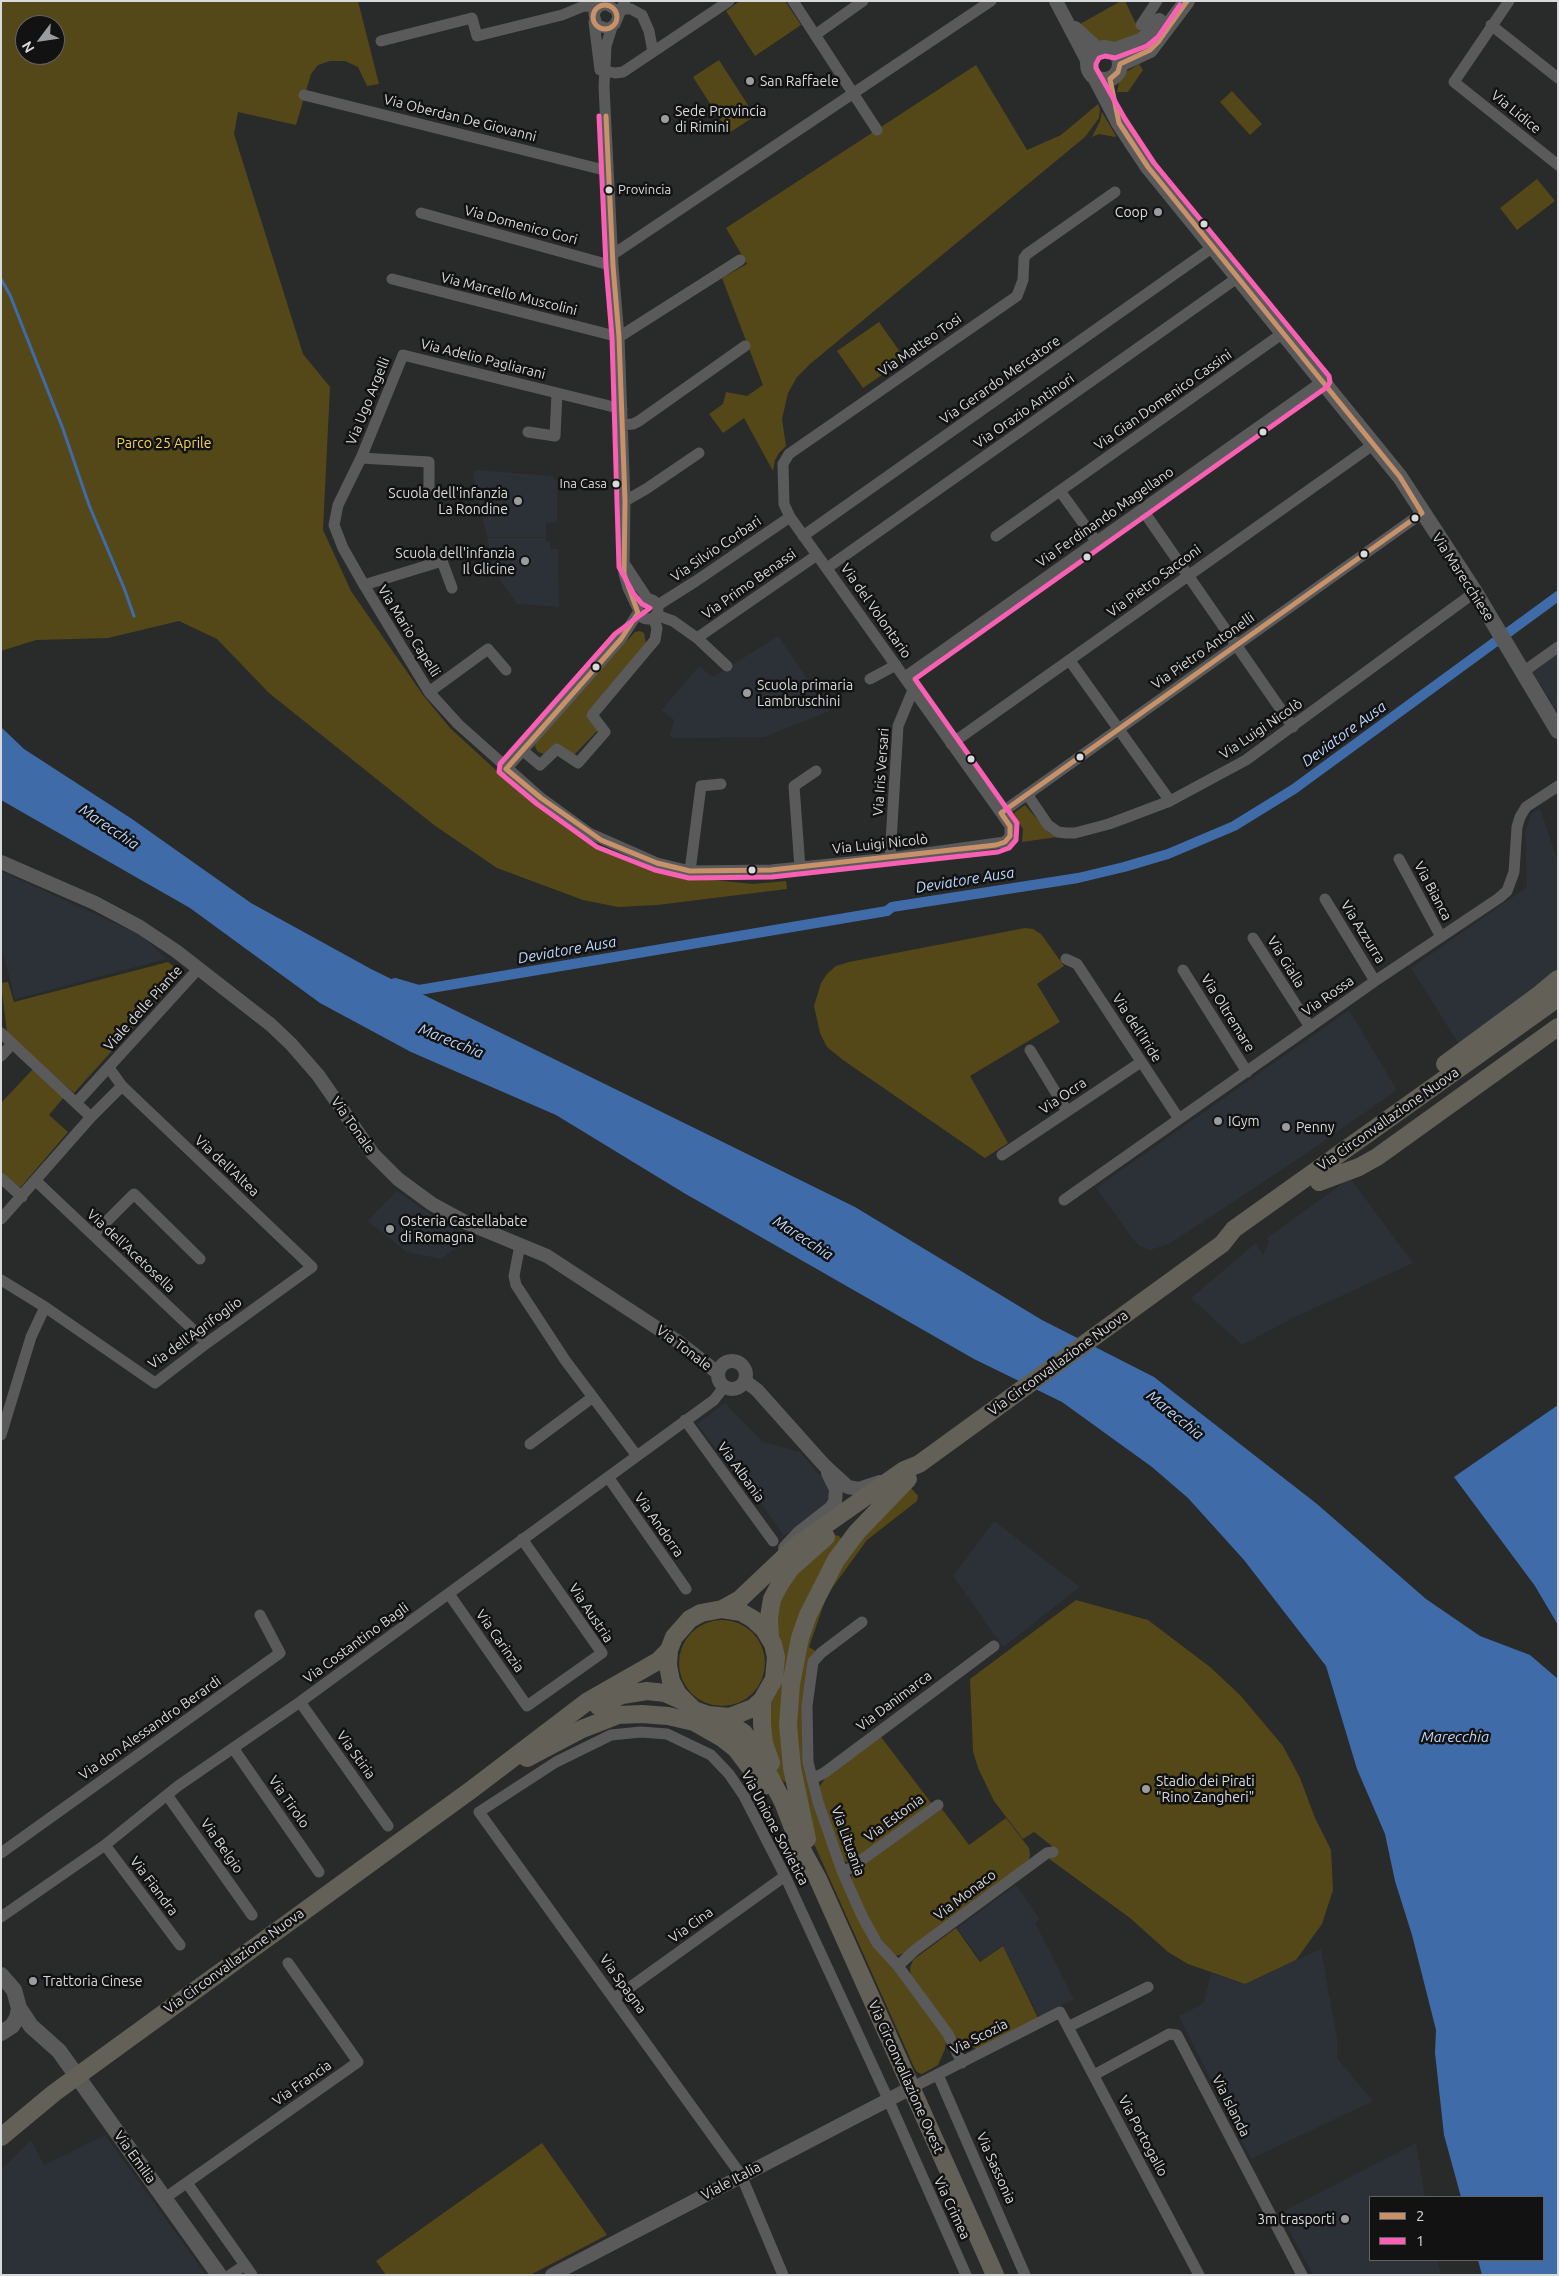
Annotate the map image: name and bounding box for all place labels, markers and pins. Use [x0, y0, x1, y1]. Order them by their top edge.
place label: San Raffaele [760, 73, 839, 89]
marker: San Raffaele [744, 75, 756, 87]
place label: Sede Provincia di Rimini [675, 103, 766, 136]
marker: Sede Provincia di Rimini [659, 113, 671, 125]
place label: Provincia [618, 182, 671, 198]
marker: Provincia [604, 185, 614, 195]
place label: Coop [1115, 204, 1148, 220]
marker: Coop [1152, 206, 1164, 218]
unlabelled marker [1199, 219, 1209, 229]
unlabelled marker [1258, 427, 1268, 437]
place label: Ina Casa [560, 476, 607, 492]
marker: Ina Casa [611, 479, 621, 489]
place label: Scuola dell'infanzia La Rondine [388, 485, 508, 518]
marker: Scuola dell'infanzia La Rondine [512, 495, 524, 507]
unlabelled marker [1410, 513, 1420, 523]
place label: Scuola dell'infanzia Il Glicine [395, 545, 515, 578]
unlabelled marker [1359, 549, 1369, 559]
unlabelled marker [1082, 552, 1092, 562]
marker: Scuola dell'infanzia Il Glicine [519, 555, 531, 567]
unlabelled marker [591, 662, 601, 672]
place label: Scuola primaria Lambruschini [757, 677, 853, 710]
marker: Scuola primaria Lambruschini [741, 687, 753, 699]
unlabelled marker [1075, 752, 1085, 762]
unlabelled marker [966, 754, 976, 764]
unlabelled marker [747, 865, 757, 875]
place label: IGym [1228, 1113, 1260, 1129]
marker: IGym [1212, 1115, 1224, 1127]
place label: Penny [1296, 1119, 1334, 1135]
marker: Penny [1280, 1121, 1292, 1133]
place label: Osteria Castellabate di Romagna [400, 1213, 527, 1246]
marker: Osteria Castellabate di Romagna [384, 1223, 396, 1235]
place label: Stadio dei Pirati "Rino Zangheri" [1156, 1773, 1255, 1805]
marker: Stadio dei Pirati "Rino Zangheri" [1140, 1783, 1152, 1795]
place label: Trattoria Cinese [43, 1973, 143, 1989]
marker: Trattoria Cinese [27, 1975, 39, 1987]
place label: 3m trasporti [1257, 2211, 1335, 2227]
marker: 3m trasporti [1339, 2213, 1351, 2225]

